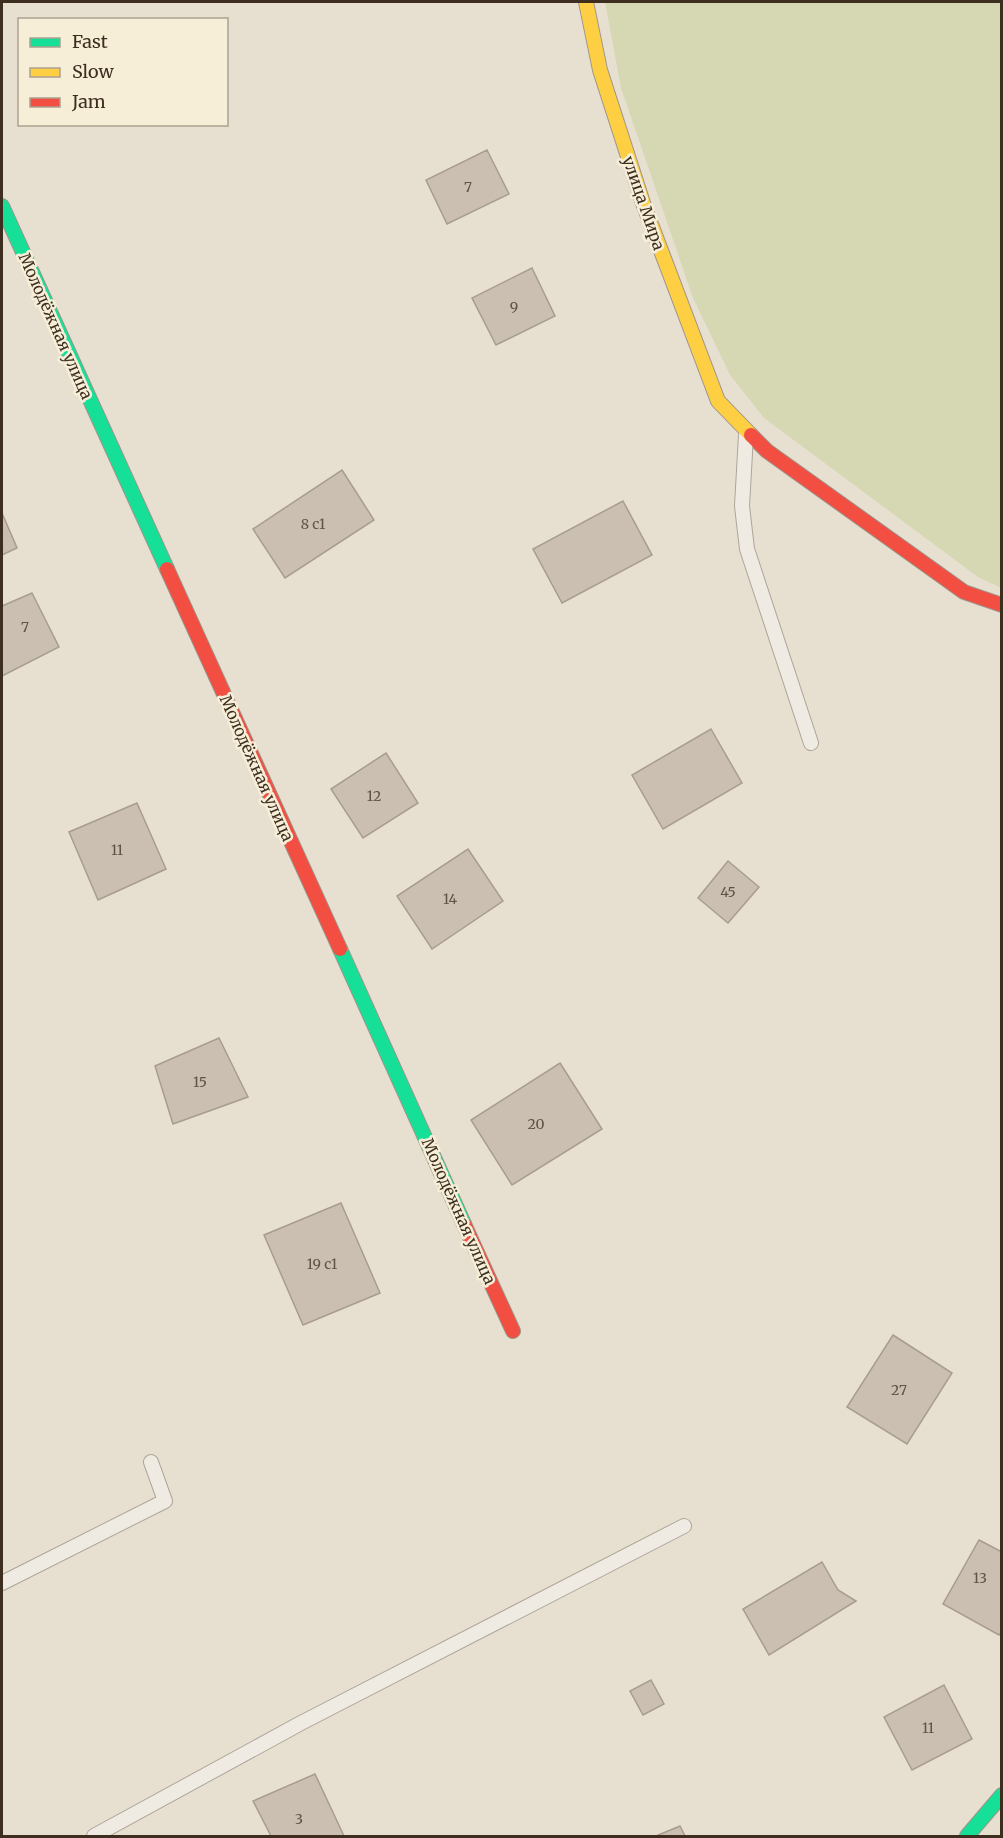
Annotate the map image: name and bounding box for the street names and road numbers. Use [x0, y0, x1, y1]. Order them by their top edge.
street label: улица Мира [619, 153, 670, 253]
street label: Молодёжная улица [15, 250, 97, 403]
street label: Молодёжная улица [216, 692, 298, 845]
street label: Молодёжная улица [418, 1135, 500, 1288]

